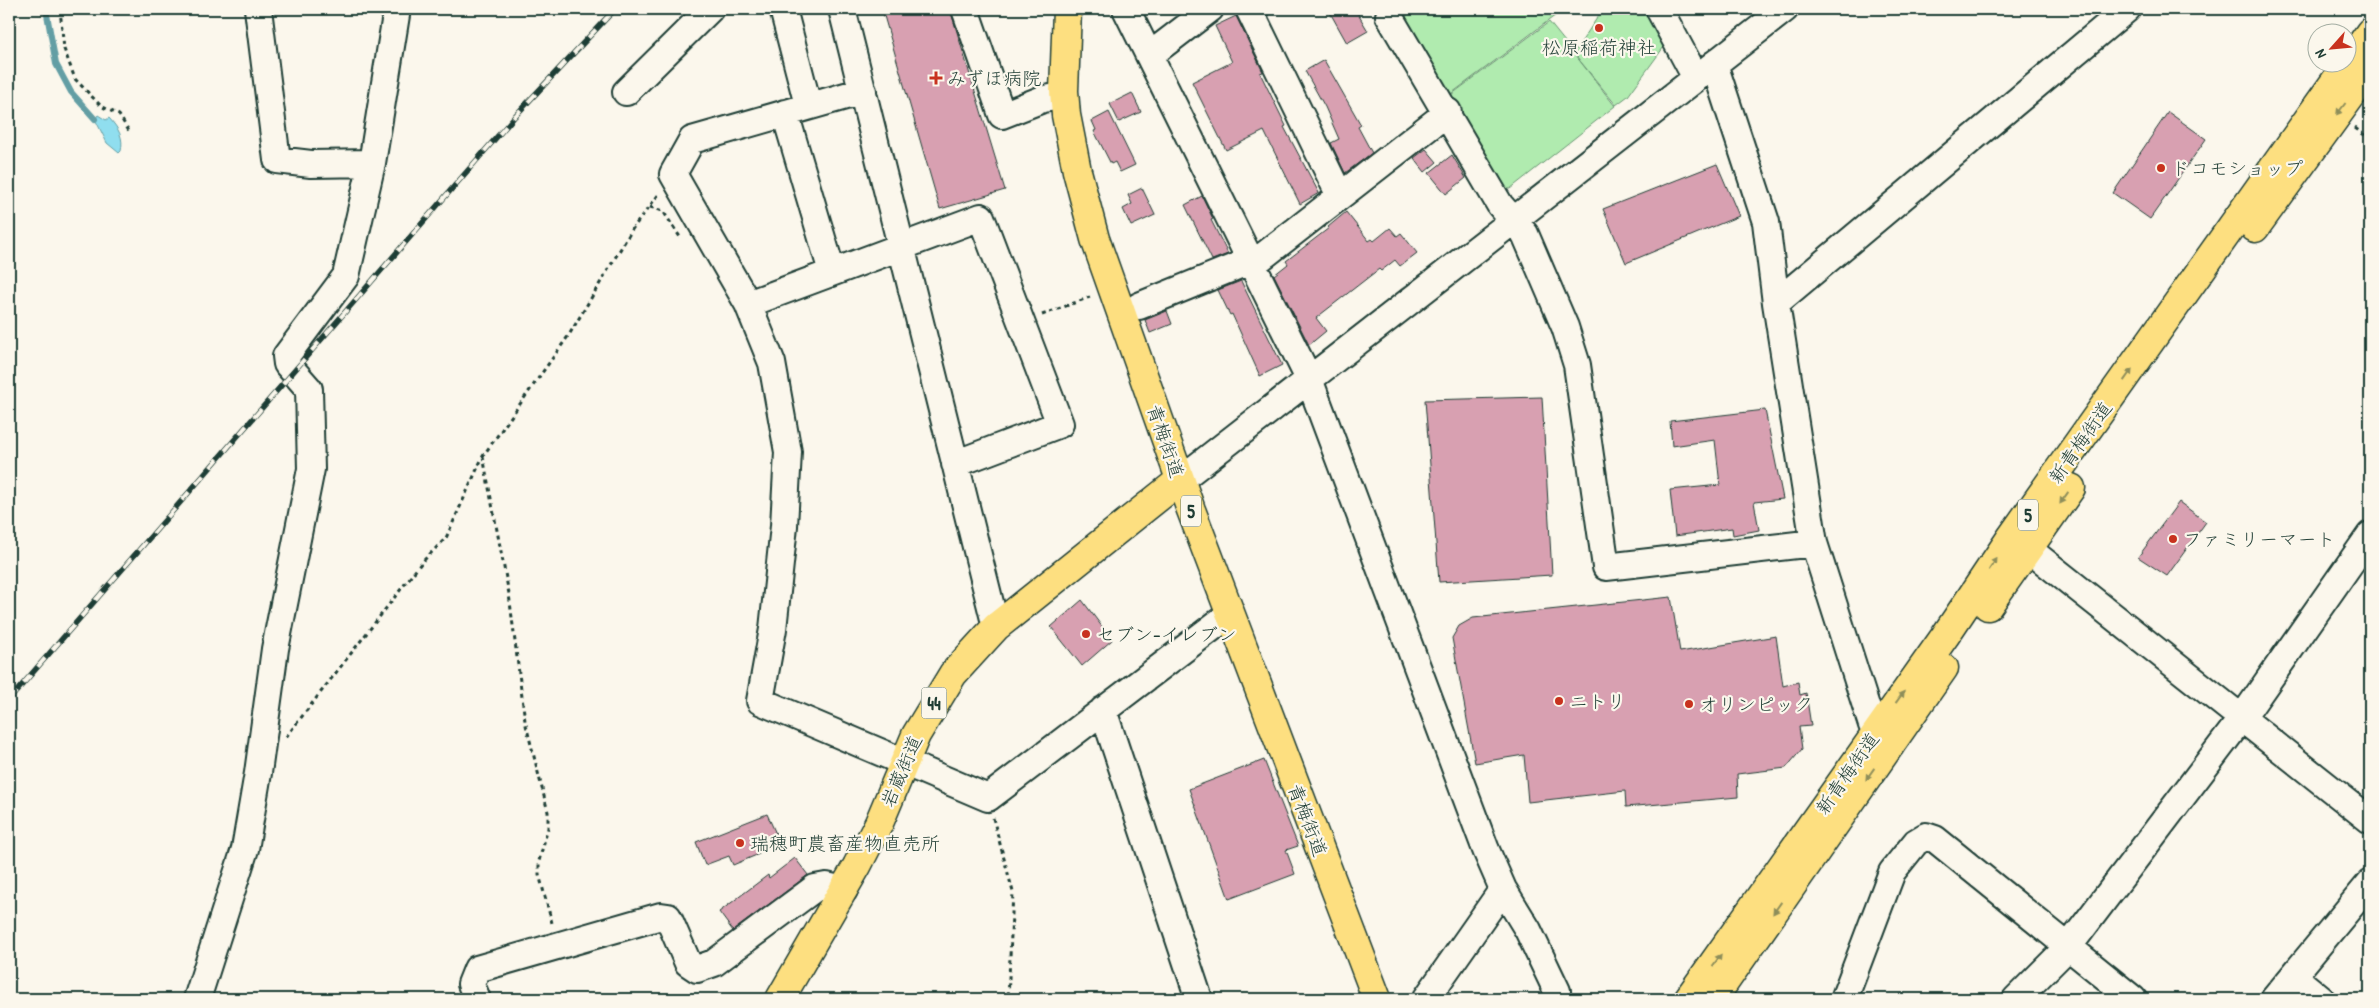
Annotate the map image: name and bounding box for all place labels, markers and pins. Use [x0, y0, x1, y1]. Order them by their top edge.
marker: 松原稲荷神社 [1593, 22, 1605, 34]
place label: 松原稲荷神社 [1542, 34, 1656, 60]
place label: みずほ病院 [947, 65, 1041, 91]
marker: みずほ病院 [929, 71, 943, 85]
place label: ドコモショップ [2171, 155, 2303, 181]
marker: ドコモショップ [2155, 162, 2167, 174]
place label: ファミリーマート [2183, 526, 2335, 552]
marker: ファミリーマート [2167, 533, 2179, 545]
place label: セブン-イレブン [1096, 621, 1237, 647]
marker: セブン-イレブン [1080, 628, 1092, 640]
place label: ニトリ [1569, 688, 1626, 714]
place label: オリンピック [1699, 691, 1813, 717]
marker: ニトリ [1553, 695, 1565, 707]
marker: オリンピック [1683, 698, 1695, 710]
place label: 瑞穂町農畜産物直売所 [750, 830, 940, 856]
marker: 瑞穂町農畜産物直売所 [734, 837, 746, 849]

